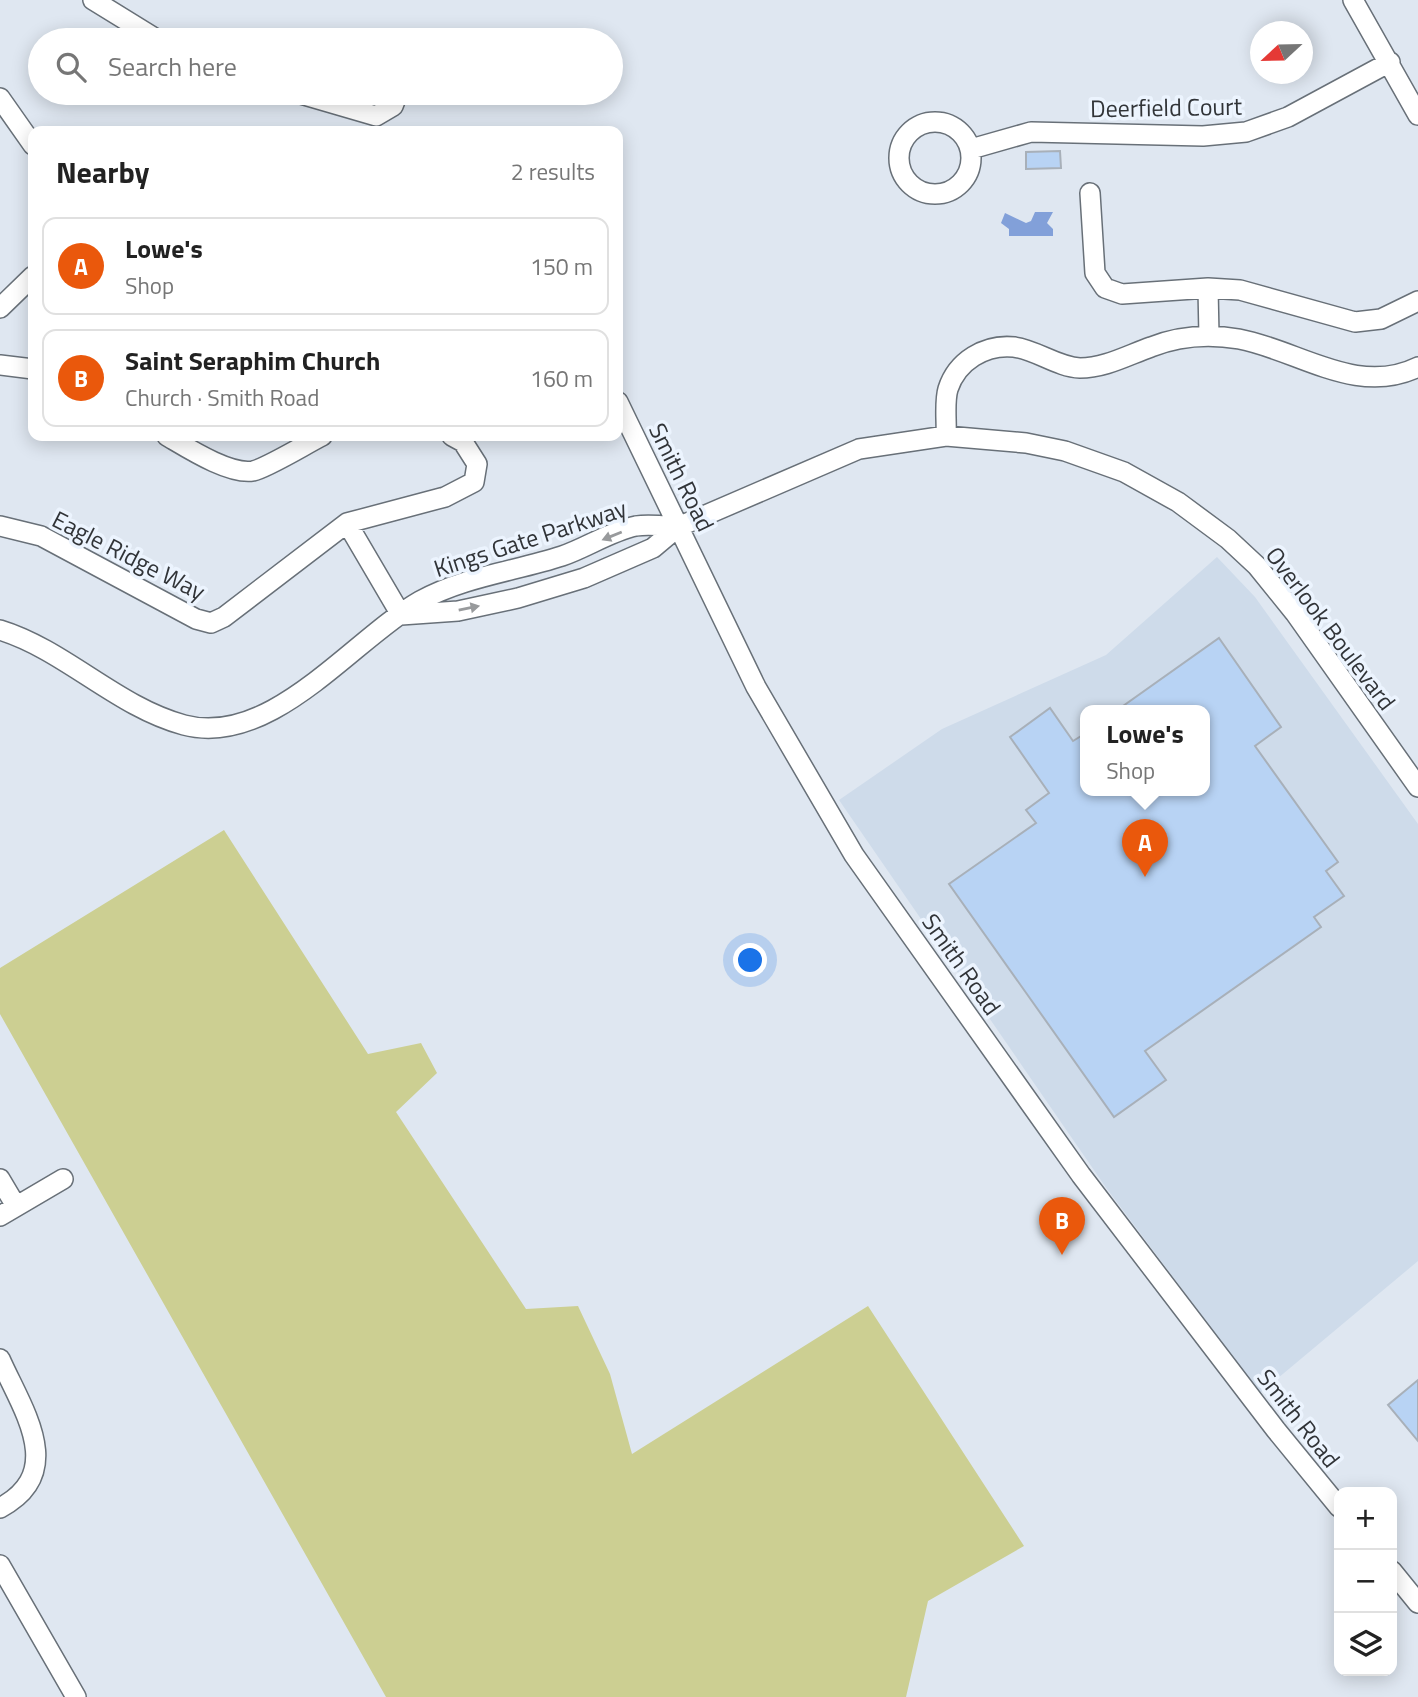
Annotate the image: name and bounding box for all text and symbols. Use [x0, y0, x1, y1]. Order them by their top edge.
north arrow [1250, 21, 1313, 84]
search box [28, 28, 623, 105]
text: Search here [108, 47, 237, 86]
icon: search [52, 48, 90, 86]
street label: Deerfield Court [1090, 88, 1243, 126]
text: Nearby [56, 149, 149, 195]
text: 2 results [511, 154, 595, 189]
text: Lowe's [125, 229, 203, 268]
text: A [74, 249, 88, 284]
text: 150 m [530, 249, 593, 284]
text: Shop [125, 268, 174, 303]
text: Saint Seraphim Church [125, 341, 380, 380]
text: B [74, 361, 88, 396]
text: 160 m [530, 361, 593, 396]
text: Church · Smith Road [125, 380, 319, 415]
street label: Smith Road [640, 417, 724, 537]
street label: Kings Gate Parkway [429, 490, 631, 586]
street label: Eagle Ridge Way [46, 501, 212, 609]
one-way arrow [602, 530, 622, 542]
street label: Overlook Boulevard [1257, 539, 1405, 717]
one-way arrow [458, 603, 480, 614]
popup [1080, 705, 1210, 796]
text: Lowe's [1106, 714, 1184, 753]
text: Shop [1106, 753, 1155, 788]
pin: A [1122, 819, 1168, 877]
street label: Smith Road [914, 906, 1010, 1022]
your location [733, 943, 767, 977]
pin: B [1039, 1197, 1085, 1255]
street label: Smith Road [1249, 1361, 1349, 1475]
map controls [1334, 1487, 1397, 1676]
button: + [1334, 1487, 1397, 1550]
button: − [1334, 1550, 1397, 1613]
button: layers [1334, 1613, 1397, 1676]

